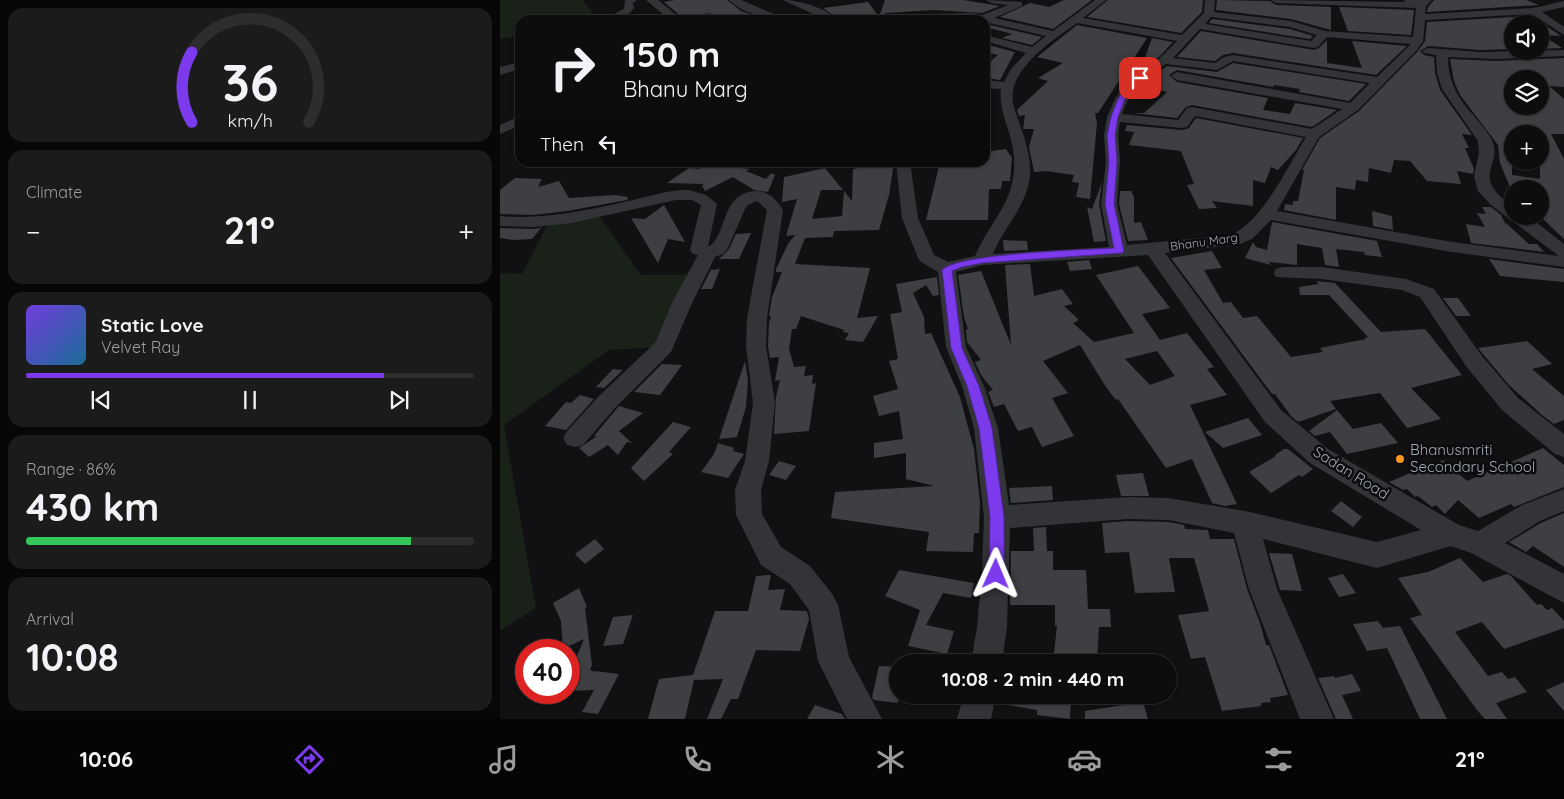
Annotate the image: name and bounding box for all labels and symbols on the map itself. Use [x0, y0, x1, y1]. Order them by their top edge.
pin [1119, 57, 1161, 99]
street label: Bhanu Marg [1169, 229, 1239, 254]
place label: Bhanusmriti Secondary School [1410, 440, 1535, 476]
street label: Sadan Road [1310, 442, 1393, 503]
marker: Bhanusmriti Secondary School [1394, 453, 1406, 465]
position arrow [969, 547, 1021, 599]
speed limit sign: 40 [515, 639, 580, 704]

